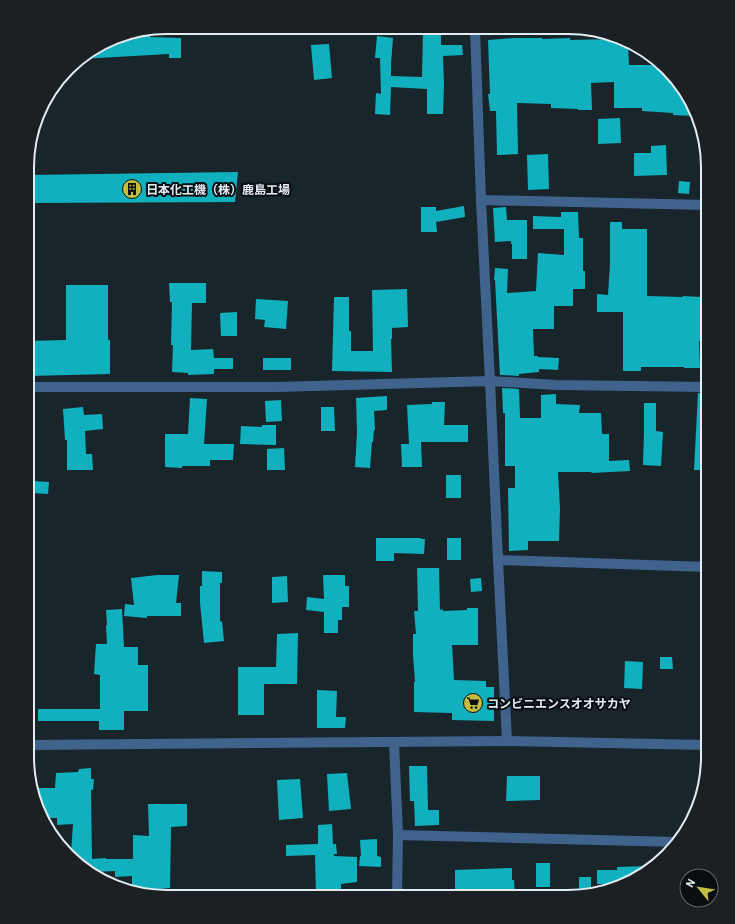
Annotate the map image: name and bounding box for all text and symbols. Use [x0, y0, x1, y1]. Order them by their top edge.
building icon: 日本化工機（株）鹿島工場 [121, 178, 143, 200]
place label: 日本化工機（株）鹿島工場 [146, 182, 290, 196]
supermarket icon: コンビニエンスオオサカヤ [462, 692, 484, 714]
place label: コンビニエンスオオサカヤ [487, 696, 631, 710]
north arrow [679, 868, 719, 908]
text: N [682, 876, 697, 889]

